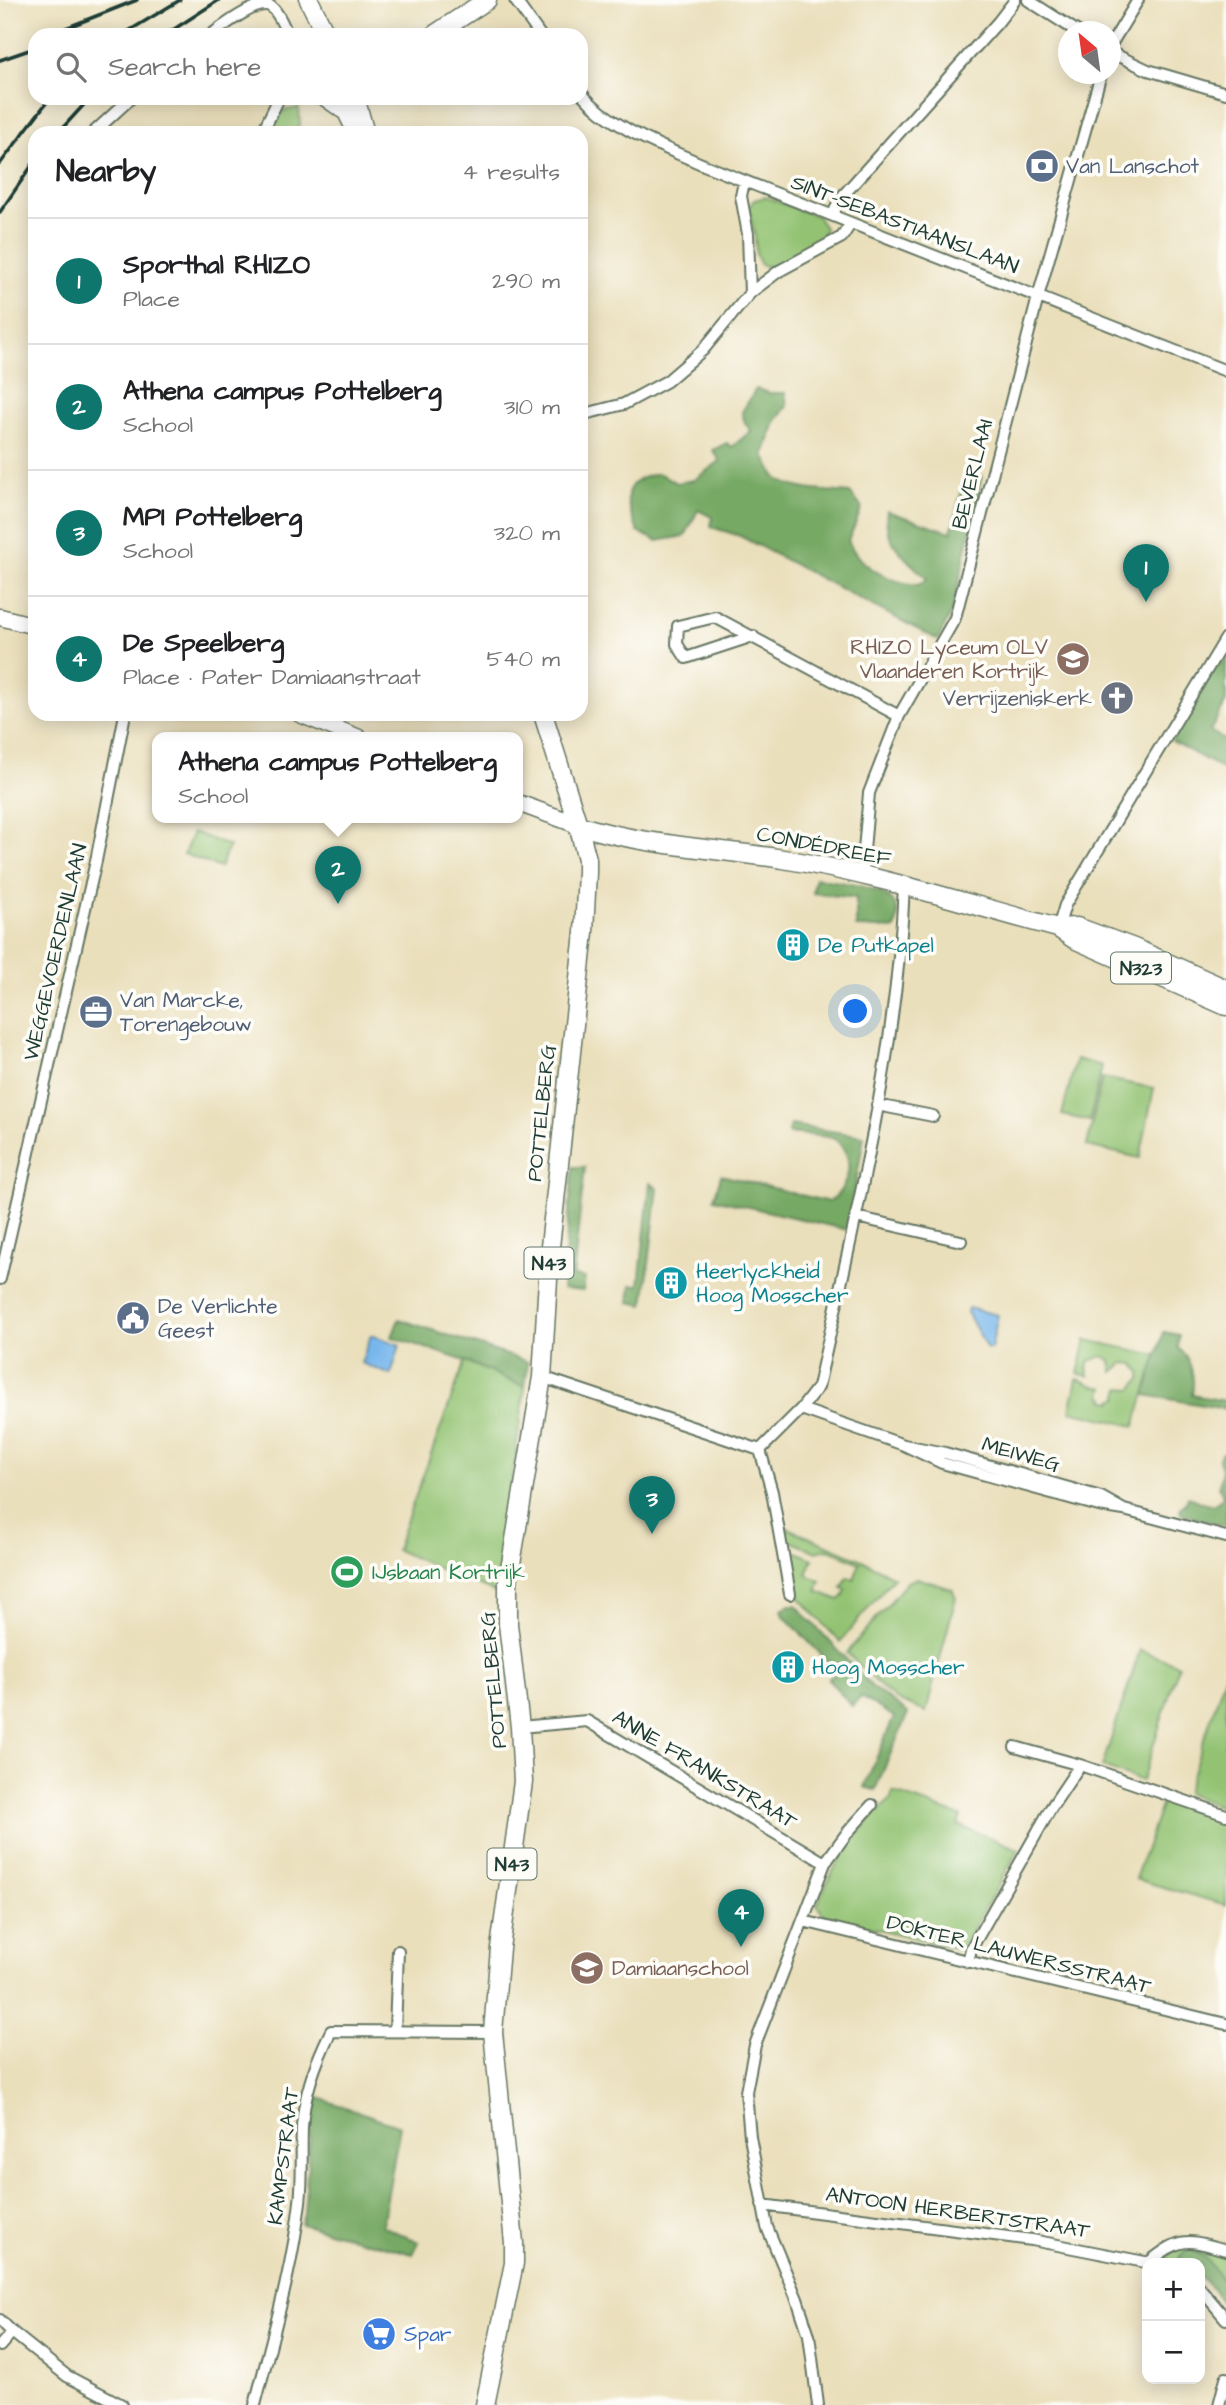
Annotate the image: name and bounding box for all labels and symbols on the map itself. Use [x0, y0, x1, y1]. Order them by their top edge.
north arrow [1058, 21, 1121, 84]
bank icon: Van Lanschot [1023, 147, 1061, 185]
place label: Van Lanschot [1066, 152, 1200, 181]
street label: SINT-SEBASTIAANSLAAN [787, 168, 1023, 281]
street label: BEVERLAAI [945, 416, 1000, 532]
pin: 1 [1123, 544, 1169, 602]
place label: RHIZO Lyceum OLV Vlaanderen Kortrijk [850, 633, 1048, 686]
school or university icon: RHIZO Lyceum OLV Vlaanderen Kortrijk [1054, 640, 1092, 678]
church icon: Verrijzeniskerk [1098, 679, 1136, 717]
place label: Verrijzeniskerk [943, 684, 1092, 713]
street label: CONDÉDREEF [754, 819, 894, 874]
street label: WEGGEVOERDENLAAN [16, 841, 95, 1064]
pin: 2 [315, 846, 361, 904]
building icon: De Putkapel [774, 926, 812, 964]
place label: De Putkapel [818, 931, 934, 961]
road number: N323 [1111, 952, 1171, 984]
place label: Van Marcke, Torengebouw [120, 986, 252, 1041]
office icon: Van Marcke, Torengebouw [77, 993, 115, 1031]
your location [838, 994, 872, 1028]
street label: POTTELBERG [520, 1043, 563, 1183]
road number: N43 [524, 1247, 574, 1278]
place label: Heerlyckheid Hoog Mosscher [696, 1257, 849, 1312]
building icon: Heerlyckheid Hoog Mosscher [652, 1264, 690, 1302]
place label: De Verlichte Geest [158, 1292, 278, 1345]
public building icon: De Verlichte Geest [114, 1299, 152, 1337]
street label: MEIWEG [979, 1430, 1064, 1480]
pin: 3 [629, 1476, 675, 1534]
sports icon: IJsbaan Kortrijk [328, 1553, 366, 1591]
place label: IJsbaan Kortrijk [372, 1558, 525, 1587]
street label: POTTELBERG [473, 1610, 514, 1750]
building icon: Hoog Mosscher [769, 1648, 807, 1686]
place label: Hoog Mosscher [812, 1653, 965, 1684]
street label: ANNE FRANKSTRAAT [607, 1703, 803, 1837]
road number: N43 [488, 1848, 536, 1880]
pin: 4 [718, 1889, 764, 1947]
street label: DOKTER LAUWERSSTRAAT [884, 1908, 1155, 2002]
school or university icon: Damiaanschool [568, 1949, 606, 1987]
place label: Damiaanschool [612, 1954, 749, 1983]
street label: KAMPSTRAAT [261, 2085, 306, 2227]
street label: ANTOON HERBERTSTRAAT [824, 2180, 1093, 2246]
supermarket icon: Spar [360, 2315, 398, 2353]
place label: Spar [404, 2320, 452, 2350]

